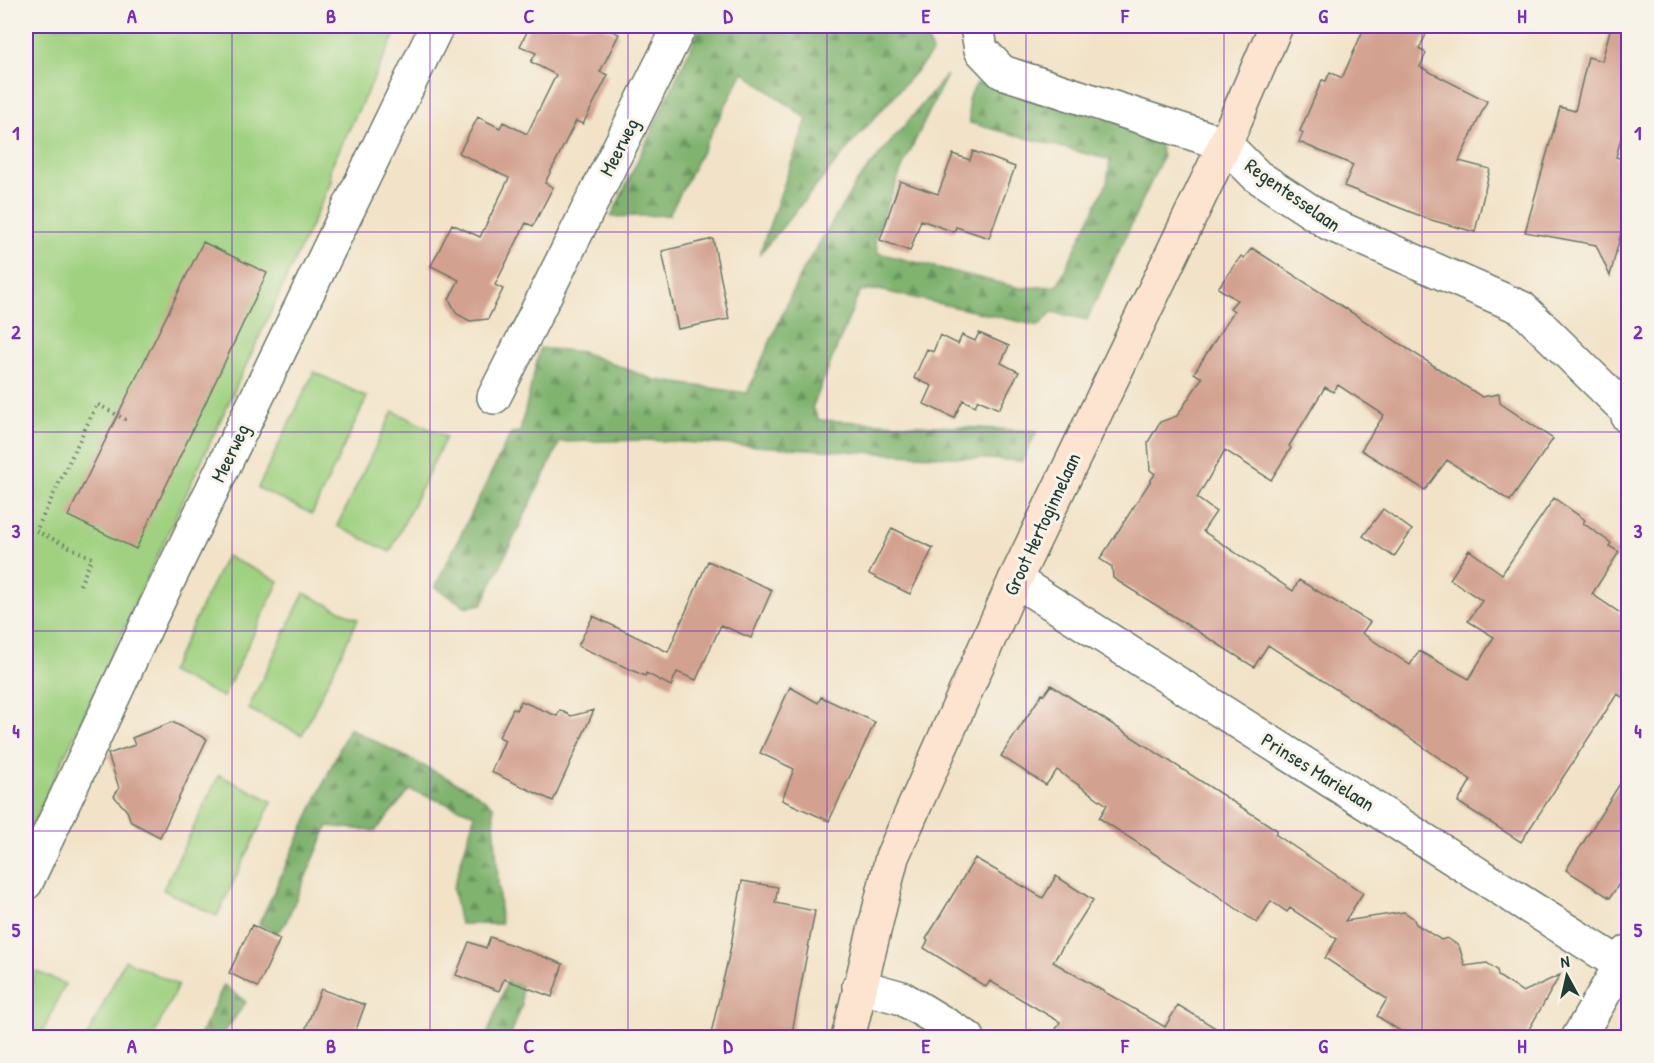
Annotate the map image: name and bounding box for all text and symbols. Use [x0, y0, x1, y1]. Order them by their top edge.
text: A [127, 2, 137, 29]
text: B [326, 2, 336, 29]
text: C [524, 2, 535, 29]
text: D [723, 2, 733, 29]
text: E [922, 2, 931, 29]
text: F [1120, 2, 1130, 29]
text: G [1318, 2, 1328, 29]
text: H [1517, 2, 1527, 29]
street label: Meerweg [593, 113, 645, 180]
text: 1 [12, 119, 20, 146]
text: 1 [1634, 119, 1642, 146]
street label: Regentesselaan [1240, 152, 1347, 238]
text: 2 [11, 318, 21, 345]
text: 2 [1633, 318, 1643, 345]
street label: Meerweg [204, 419, 255, 486]
street label: Groot Hertoginnelaan [997, 448, 1086, 599]
text: 3 [12, 517, 21, 544]
text: 3 [1634, 517, 1643, 544]
text: 4 [12, 717, 20, 744]
text: 4 [1634, 717, 1642, 744]
street label: Prinses Marielaan [1257, 726, 1380, 817]
text: 5 [12, 916, 21, 943]
text: 5 [1634, 916, 1643, 943]
north arrow [1537, 946, 1597, 1006]
text: N [1559, 950, 1571, 973]
text: A [127, 1032, 137, 1059]
text: B [326, 1032, 336, 1059]
text: C [524, 1032, 535, 1059]
text: D [723, 1032, 733, 1059]
text: E [922, 1032, 931, 1059]
text: F [1120, 1032, 1130, 1059]
text: G [1318, 1032, 1328, 1059]
text: H [1517, 1032, 1527, 1059]

